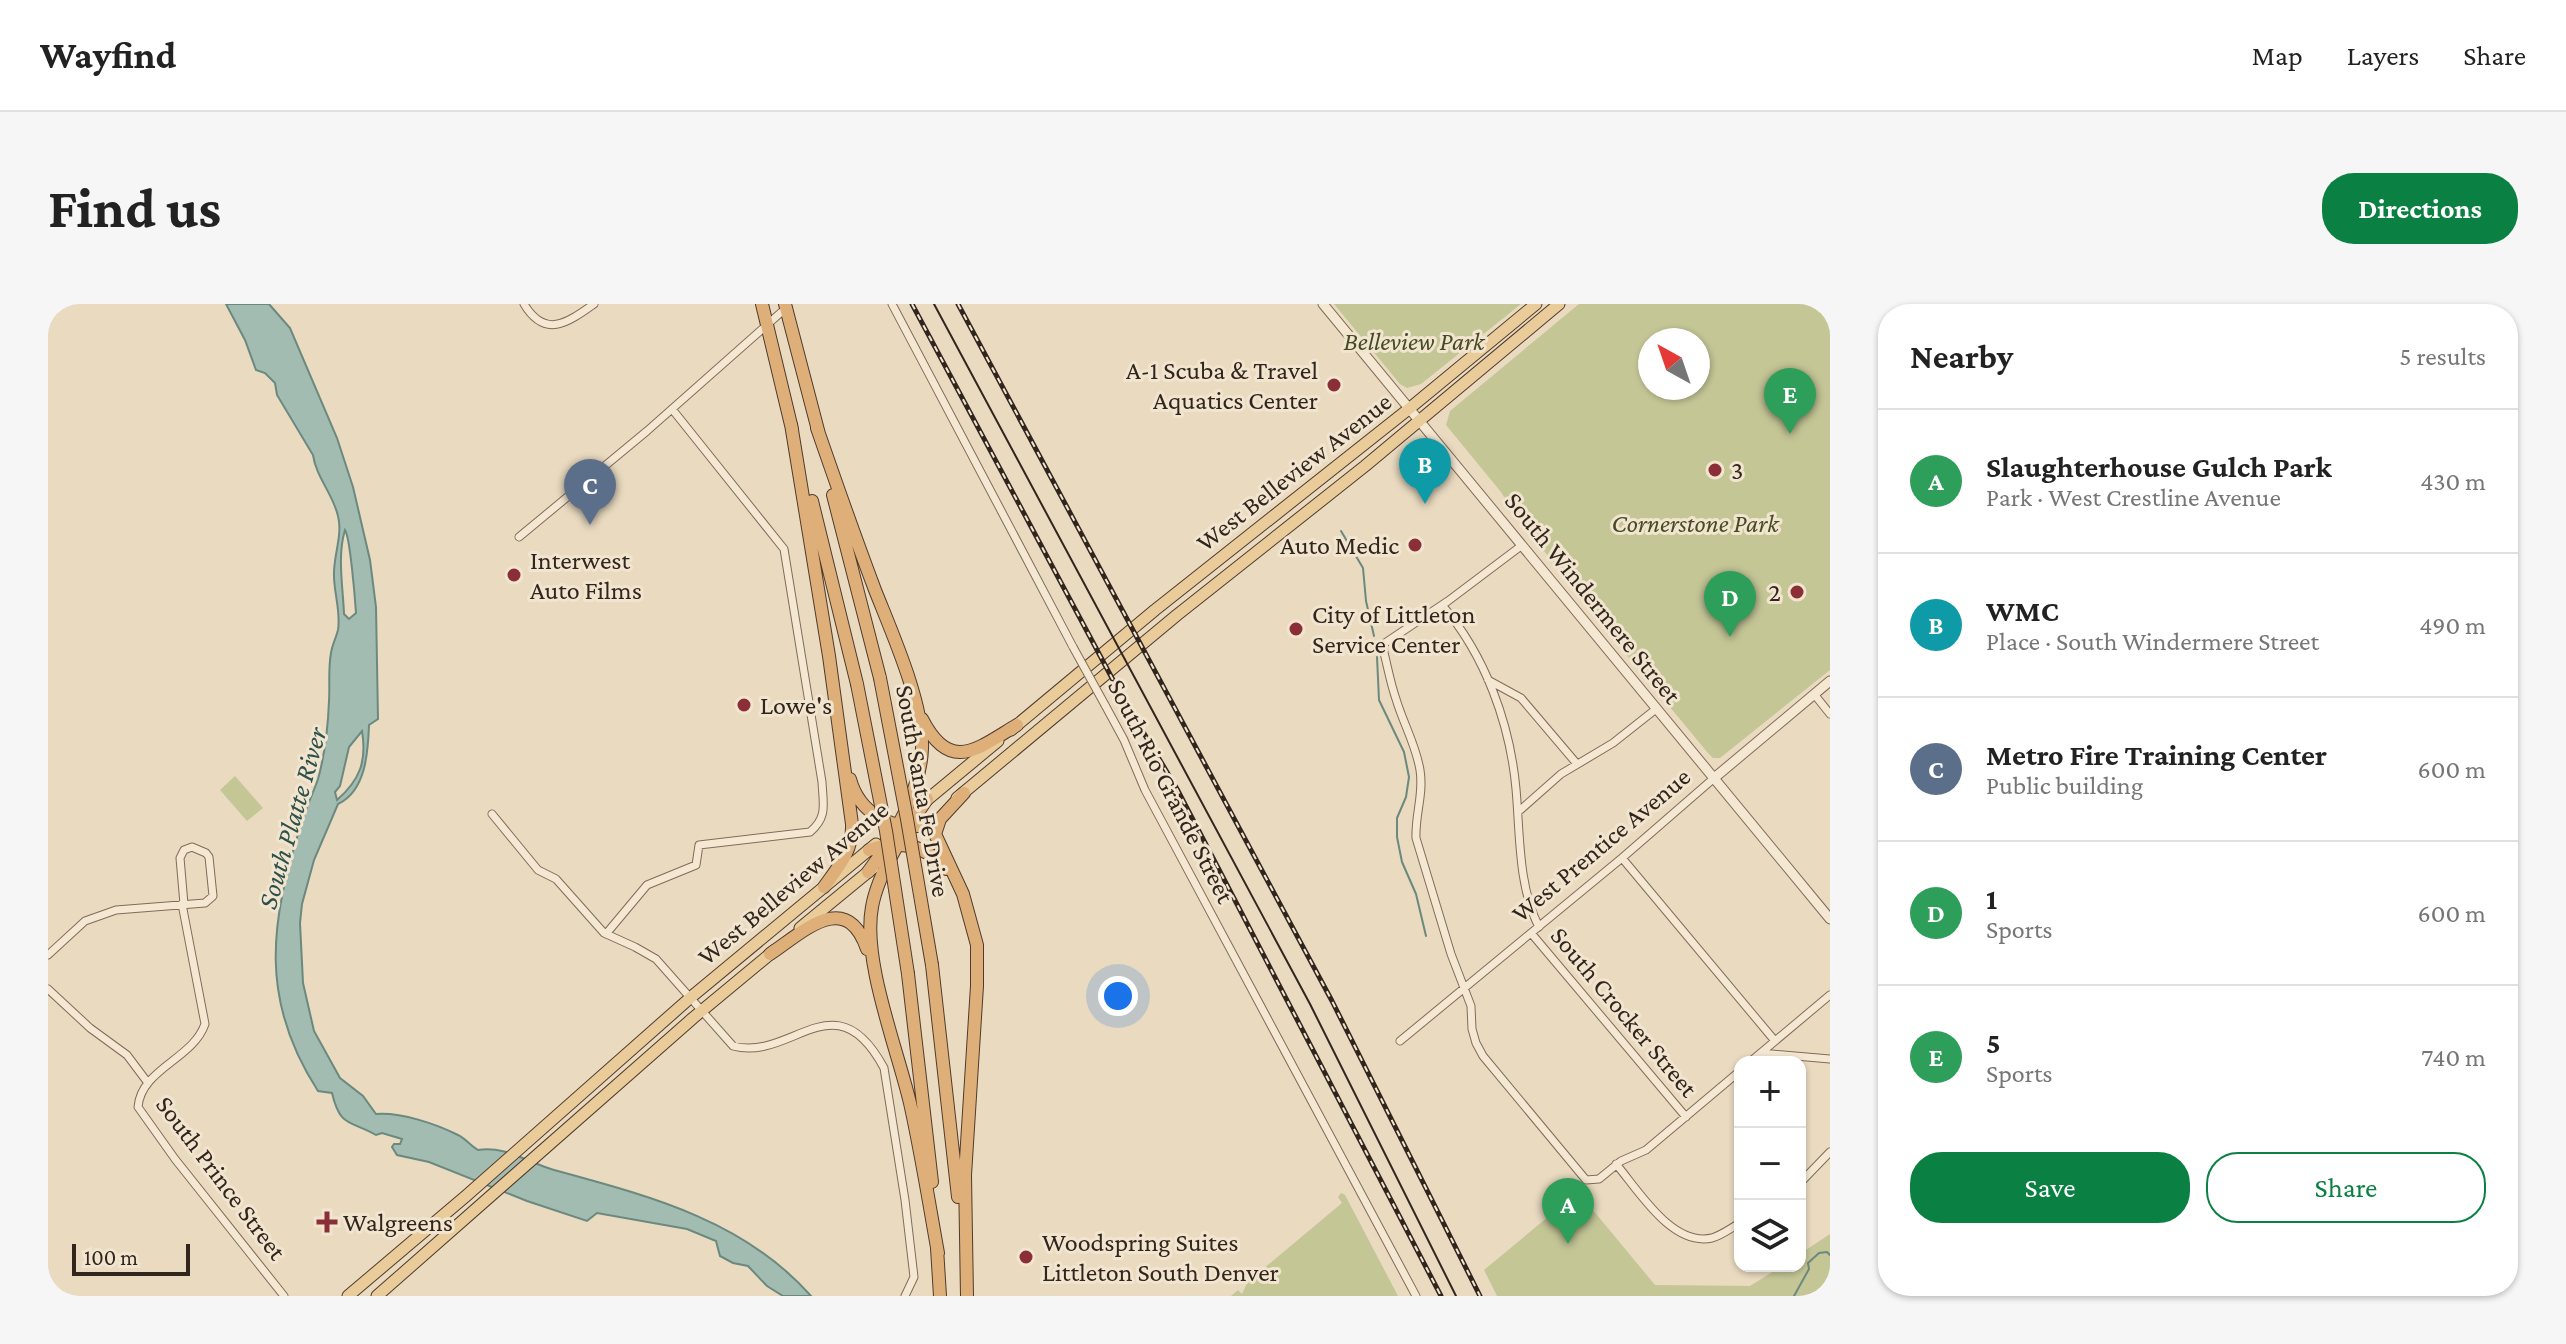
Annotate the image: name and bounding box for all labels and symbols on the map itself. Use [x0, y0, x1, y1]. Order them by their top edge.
park label: Belleview Park [1344, 327, 1486, 356]
north arrow [1638, 328, 1710, 400]
place label: A-1 Scuba & Travel Aquatics Center [1126, 356, 1318, 415]
pin: E [1764, 368, 1816, 434]
marker: A-1 Scuba & Travel Aquatics Center [1325, 376, 1343, 394]
street label: West Belleview Avenue [1191, 387, 1397, 557]
pin: B [1399, 438, 1451, 504]
place label: 3 [1731, 456, 1743, 485]
pin: C [564, 459, 616, 525]
marker: 3 [1706, 461, 1724, 479]
street label: South Windermere Street [1499, 487, 1687, 710]
park label: Cornerstone Park [1612, 509, 1780, 538]
place label: Auto Medic [1280, 531, 1399, 560]
marker: Auto Medic [1406, 536, 1424, 554]
place label: Interwest Auto Films [530, 546, 642, 605]
marker: Interwest Auto Films [505, 566, 523, 584]
pin: D [1704, 571, 1756, 637]
place label: 2 [1769, 578, 1781, 607]
marker: 2 [1788, 583, 1806, 601]
place label: City of Littleton Service Center [1312, 600, 1475, 659]
marker: City of Littleton Service Center [1287, 620, 1305, 638]
street label: South Rio Grande Street [1102, 674, 1240, 908]
street label: South Santa Fe Drive [890, 683, 956, 899]
place label: Lowe's [760, 691, 832, 720]
marker: Lowe's [735, 696, 753, 714]
water label: South Platte River [251, 723, 333, 912]
street label: West Prentice Avenue [1506, 762, 1696, 928]
street label: West Belleview Avenue [692, 795, 894, 971]
street label: South Crocker Street [1545, 921, 1704, 1103]
your location [1098, 976, 1138, 1016]
street label: South Prince Street [150, 1091, 292, 1266]
pin: A [1542, 1178, 1594, 1244]
place label: Walgreens [343, 1208, 453, 1237]
marker: Walgreens [318, 1213, 336, 1231]
place label: Woodspring Suites Littleton South Denver [1042, 1228, 1279, 1287]
scale bar [72, 1240, 190, 1276]
marker: Woodspring Suites Littleton South Denver [1017, 1248, 1035, 1266]

